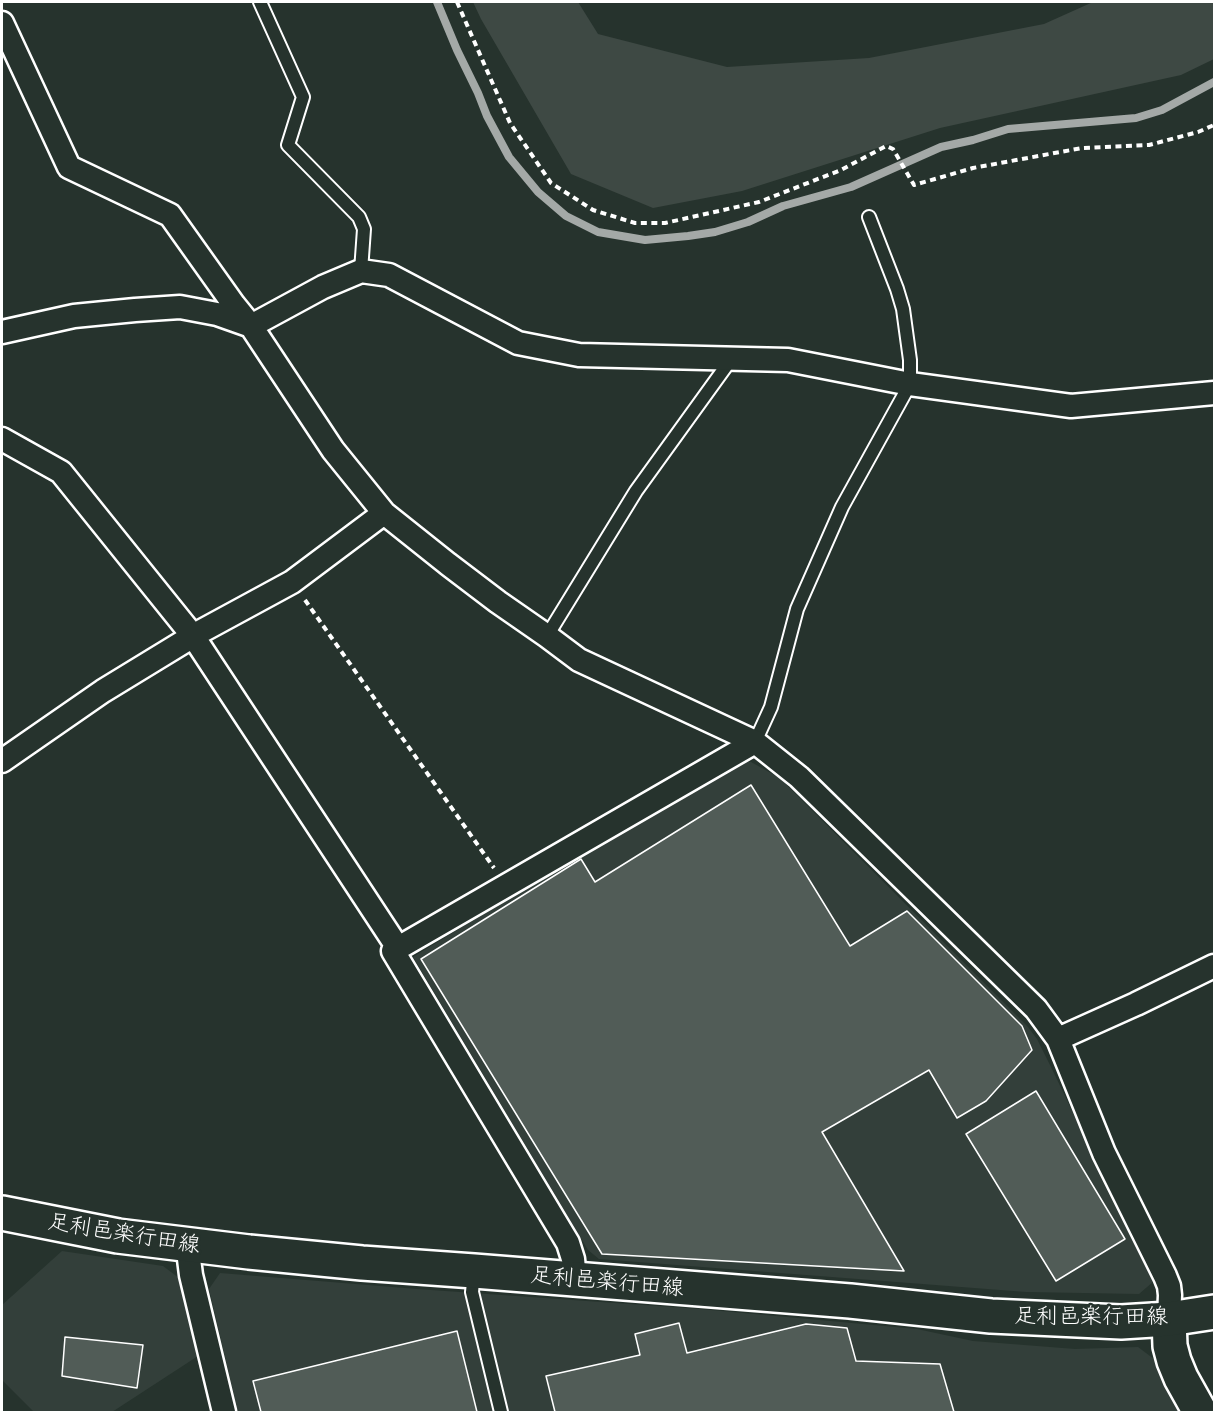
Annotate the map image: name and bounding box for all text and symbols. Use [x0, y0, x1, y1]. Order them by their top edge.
street label: 足利邑楽行田線 [46, 1209, 202, 1259]
street label: 足利邑楽行田線 [529, 1262, 685, 1302]
street label: 足利邑楽行田線 [1014, 1304, 1168, 1330]

